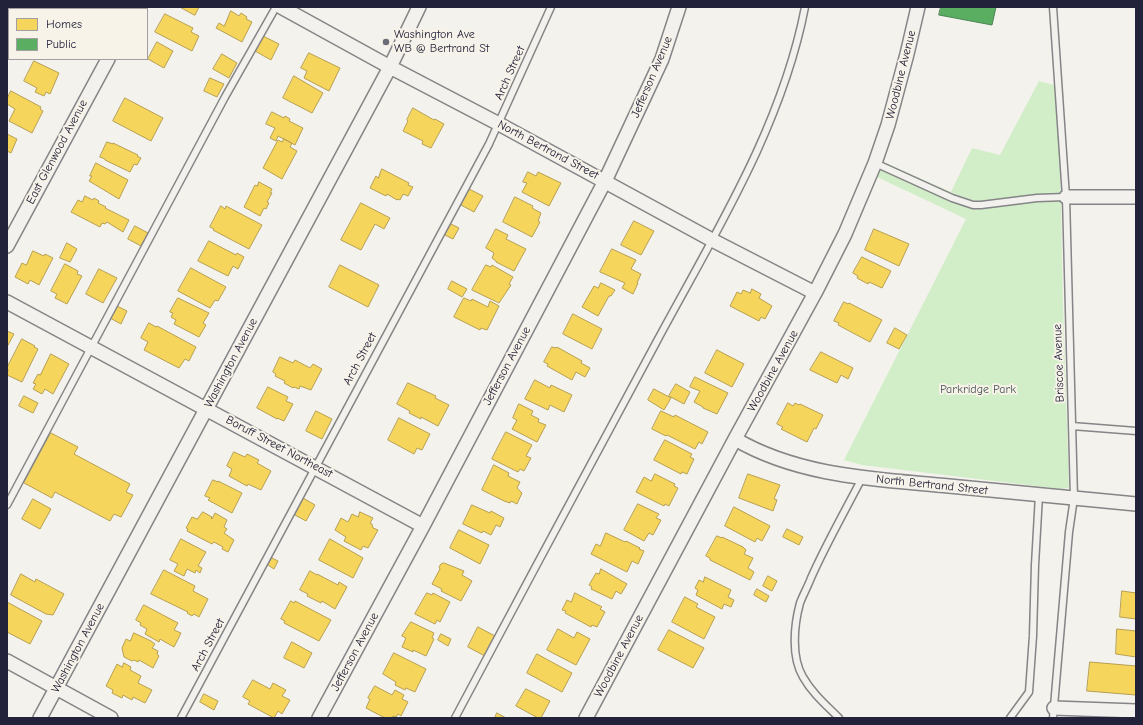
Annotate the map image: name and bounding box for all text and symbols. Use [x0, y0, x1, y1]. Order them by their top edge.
legend [8, 8, 148, 60]
text: Homes [46, 17, 82, 31]
place label: Washington Ave WB @ Bertrand St [394, 28, 489, 56]
street label: Woodbine Avenue [883, 29, 919, 121]
street label: Jefferson Avenue [628, 34, 676, 120]
text: Public [46, 37, 76, 51]
marker: Washington Ave WB @ Bertrand St [381, 37, 391, 47]
street label: Arch Street [492, 44, 528, 102]
street label: East Glenwood Avenue [23, 97, 91, 207]
street label: North Bertrand Street [495, 117, 601, 183]
street label: Washington Avenue [201, 316, 261, 410]
street label: Briscoe Avenue [1050, 323, 1068, 403]
street label: Jefferson Avenue [480, 324, 534, 408]
street label: Woodbine Avenue [745, 328, 801, 414]
street label: Arch Street [340, 330, 380, 388]
park label: Parkridge Park [940, 383, 1016, 397]
street label: Boruff Street Northeast [223, 413, 335, 481]
street label: North Bertrand Street [875, 472, 989, 498]
street label: Washington Avenue [48, 601, 108, 695]
street label: Jefferson Avenue [328, 610, 382, 694]
street label: Woodbine Avenue [591, 612, 647, 700]
street label: Arch Street [188, 616, 228, 674]

